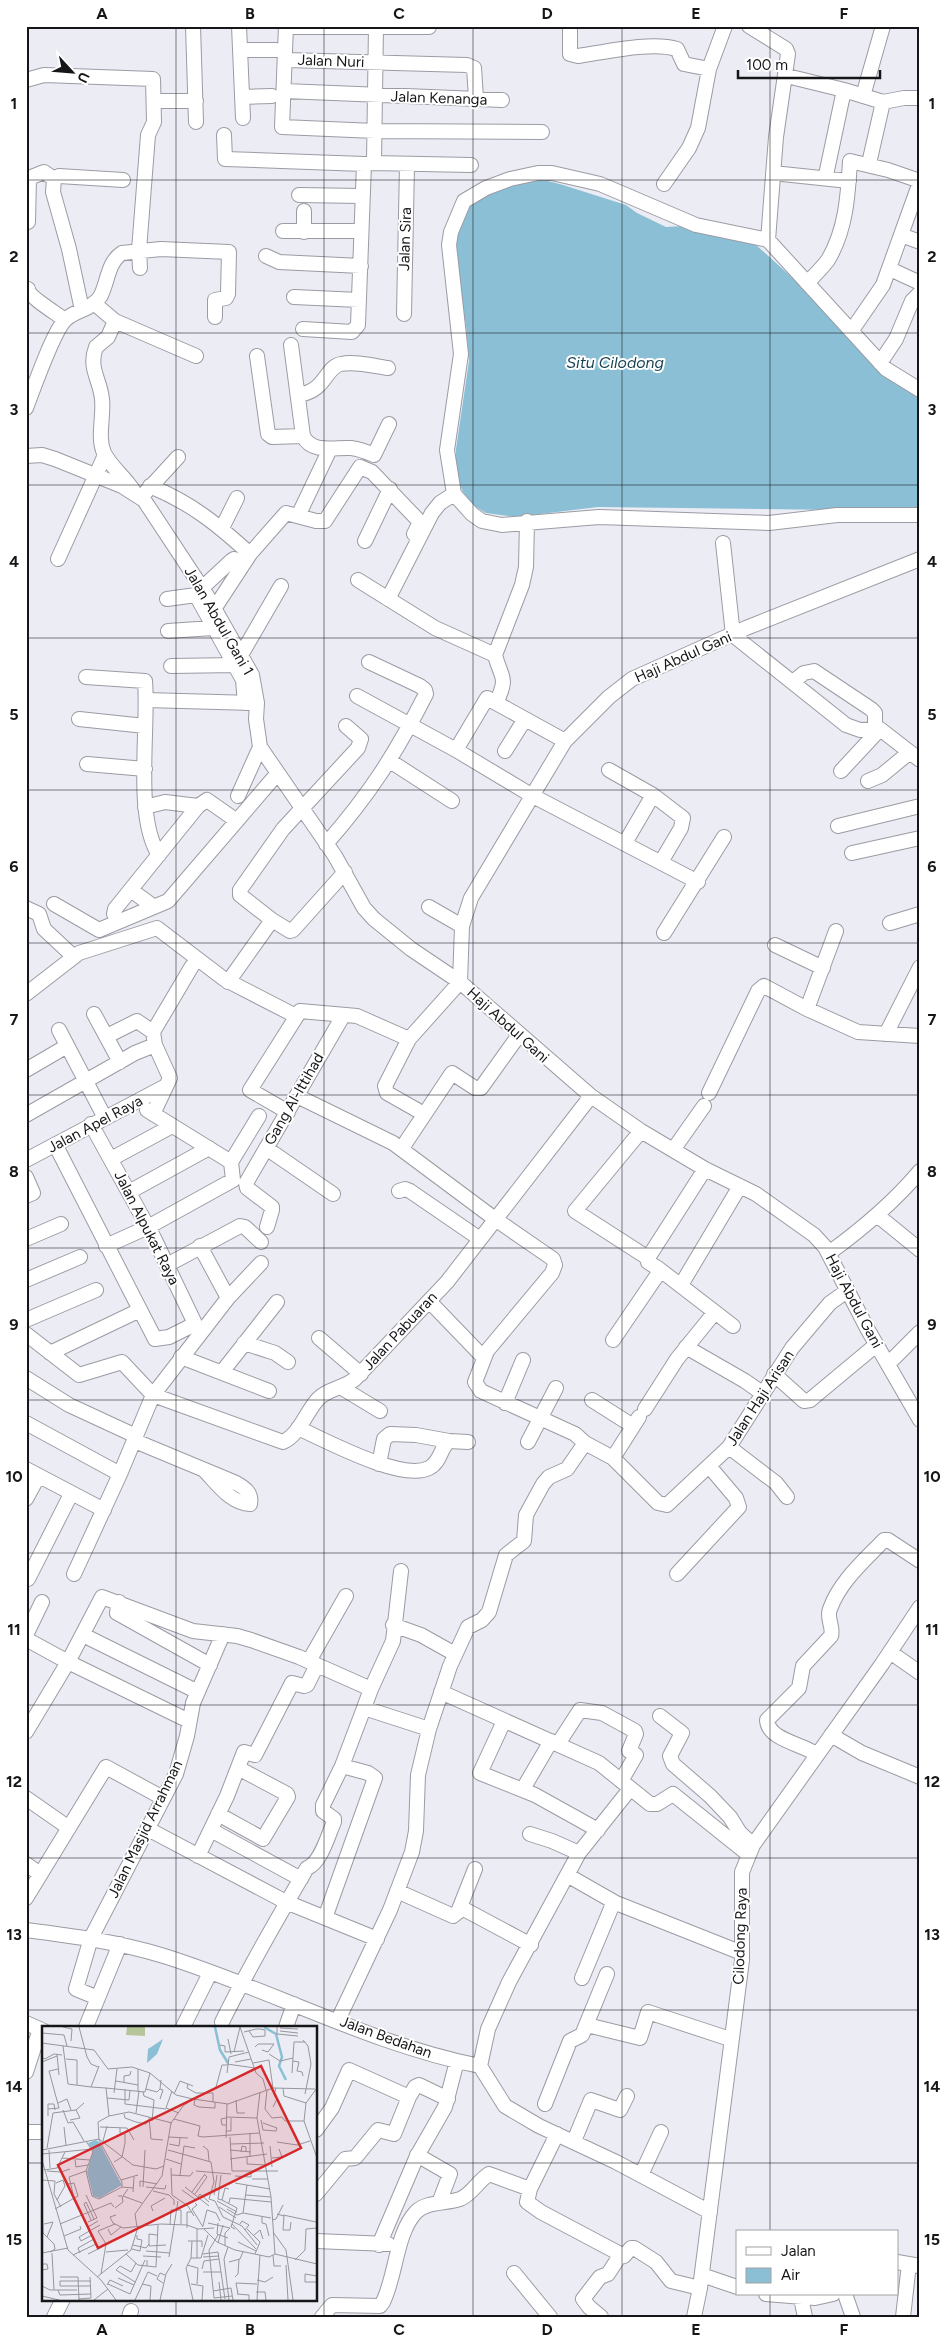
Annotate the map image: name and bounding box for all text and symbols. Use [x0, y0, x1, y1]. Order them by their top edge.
text: A [96, 4, 108, 23]
text: B [245, 4, 255, 23]
text: C [393, 4, 405, 23]
text: D [541, 4, 553, 23]
text: E [691, 4, 701, 23]
text: F [840, 4, 849, 23]
north arrow [48, 48, 98, 98]
scale bar [738, 48, 881, 80]
street label: Jalan Nuri [297, 51, 365, 71]
text: 100 m [746, 56, 788, 74]
text: U [73, 69, 93, 86]
street label: Jalan Kenanga [390, 87, 488, 109]
text: 1 [11, 94, 17, 113]
text: 1 [929, 94, 935, 113]
street label: Jalan Sira [395, 207, 415, 271]
text: 2 [9, 247, 19, 266]
text: 2 [927, 247, 937, 266]
water label: Situ Cilodong [566, 353, 664, 372]
text: 3 [10, 400, 19, 419]
text: 3 [928, 400, 937, 419]
text: 4 [9, 552, 19, 571]
text: 4 [927, 552, 937, 571]
street label: Jalan Abdul Gani 1 [181, 564, 257, 678]
street label: Haji Abdul Gani [632, 628, 734, 686]
text: 5 [9, 705, 19, 724]
text: 5 [927, 705, 937, 724]
text: 6 [9, 857, 19, 876]
text: 6 [927, 857, 937, 876]
street label: Haji Abdul Gani [463, 983, 553, 1067]
text: 7 [10, 1010, 19, 1029]
text: 7 [928, 1010, 937, 1029]
street label: Gang Al-Ittihad [260, 1050, 328, 1148]
street label: Jalan Apel Raya [44, 1091, 146, 1157]
text: 8 [9, 1162, 19, 1181]
text: 8 [927, 1162, 937, 1181]
street label: Jalan Alpukat Raya [110, 1168, 184, 1288]
street label: Haji Abdul Gani [822, 1251, 886, 1351]
street label: Jalan Pabuaran [359, 1288, 441, 1374]
text: 9 [9, 1315, 19, 1334]
text: 9 [927, 1315, 937, 1334]
street label: Jalan Haji Arisan [722, 1347, 798, 1449]
text: 10 [5, 1467, 23, 1486]
text: 10 [923, 1467, 941, 1486]
text: 11 [7, 1620, 21, 1639]
text: 11 [925, 1620, 939, 1639]
street label: Jalan Masjid Arrahman [104, 1757, 186, 1901]
text: 12 [6, 1772, 22, 1791]
text: 12 [924, 1772, 940, 1791]
street label: Cilodong Raya [729, 1887, 751, 1985]
text: 13 [6, 1925, 22, 1944]
text: 13 [924, 1925, 940, 1944]
street label: Jalan Bedahan [338, 2012, 434, 2062]
inset map [42, 2026, 318, 2300]
text: 14 [6, 2077, 22, 2096]
text: 14 [924, 2077, 940, 2096]
text: 15 [6, 2230, 22, 2249]
legend [736, 2230, 898, 2296]
text: 15 [924, 2230, 940, 2249]
text: Jalan [781, 2242, 816, 2260]
text: Air [781, 2266, 800, 2284]
text: A [96, 2320, 108, 2339]
text: B [245, 2320, 255, 2339]
text: C [393, 2320, 405, 2339]
text: D [541, 2320, 553, 2339]
text: E [691, 2320, 701, 2339]
text: F [840, 2320, 849, 2339]

